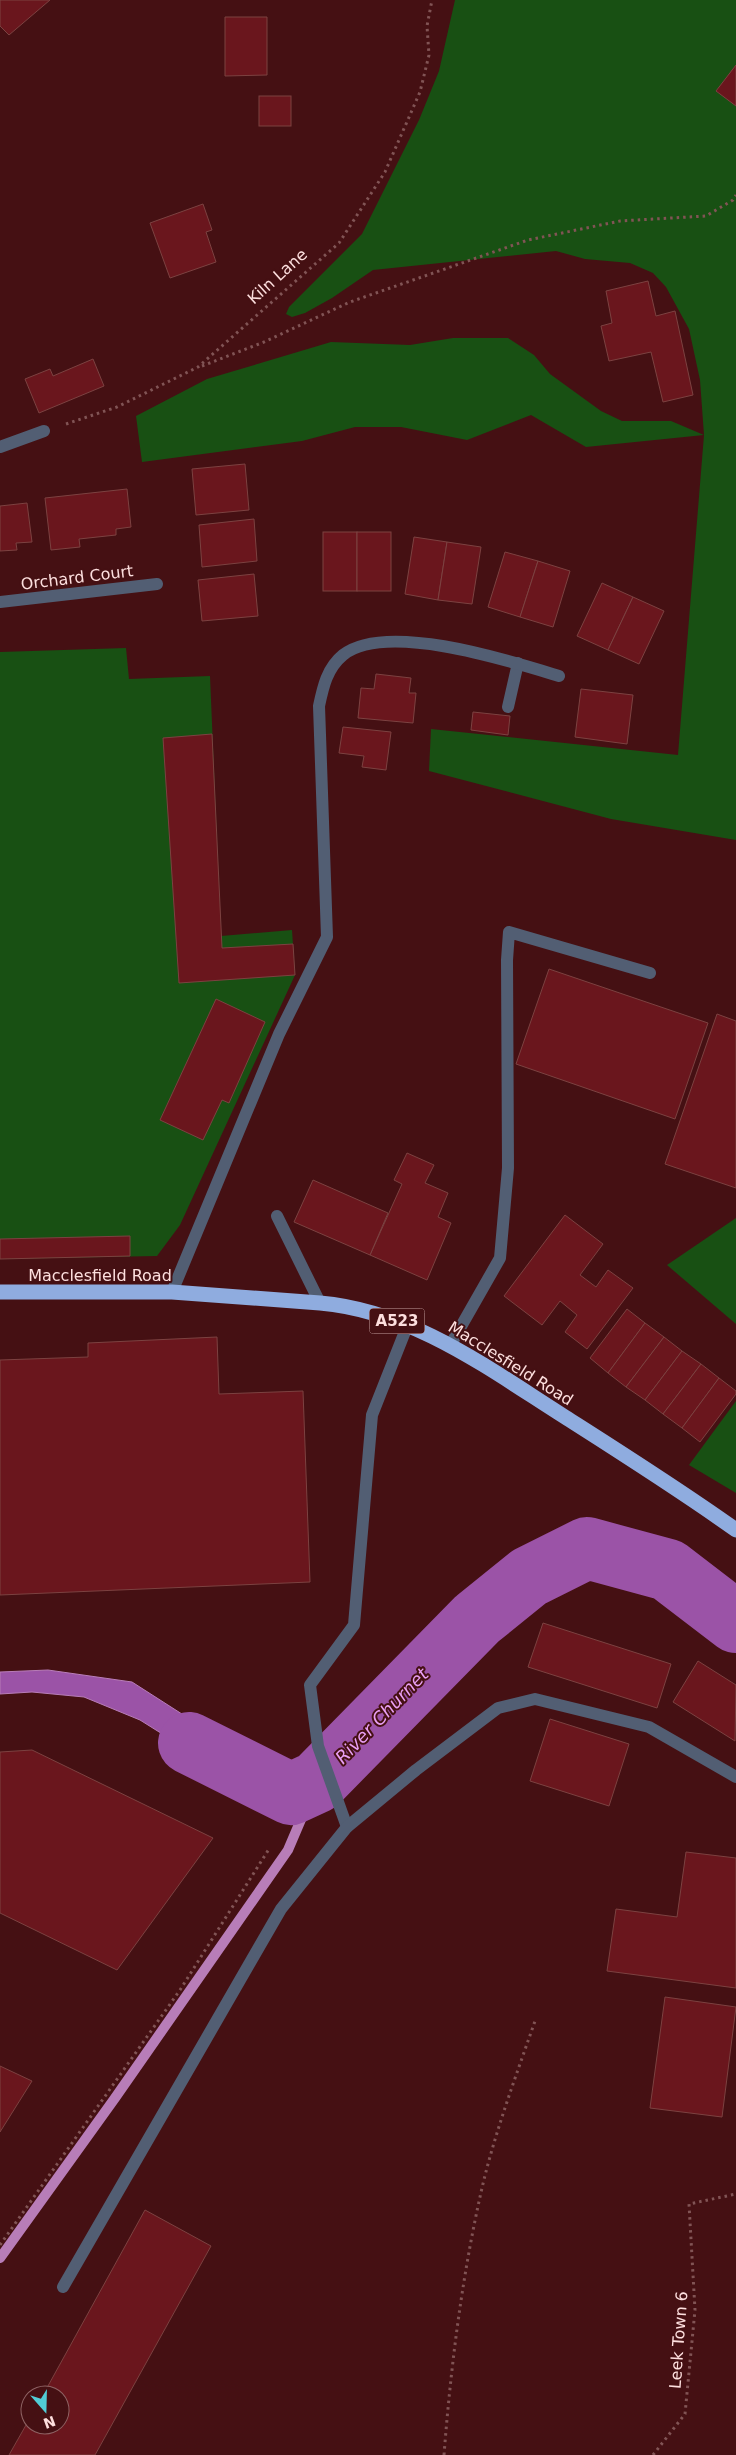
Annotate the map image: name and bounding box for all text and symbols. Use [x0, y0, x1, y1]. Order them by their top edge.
street label: Kiln Lane [244, 245, 311, 308]
street label: Orchard Court [20, 561, 134, 594]
street label: Macclesfield Road [28, 1266, 172, 1285]
road number: A523 [370, 1308, 424, 1334]
street label: Macclesfield Road [445, 1317, 577, 1410]
water label: River Churnet [331, 1663, 433, 1768]
street label: Leek Town 6 [666, 2290, 691, 2390]
north arrow [20, 2385, 70, 2435]
text: N [41, 2413, 58, 2432]

